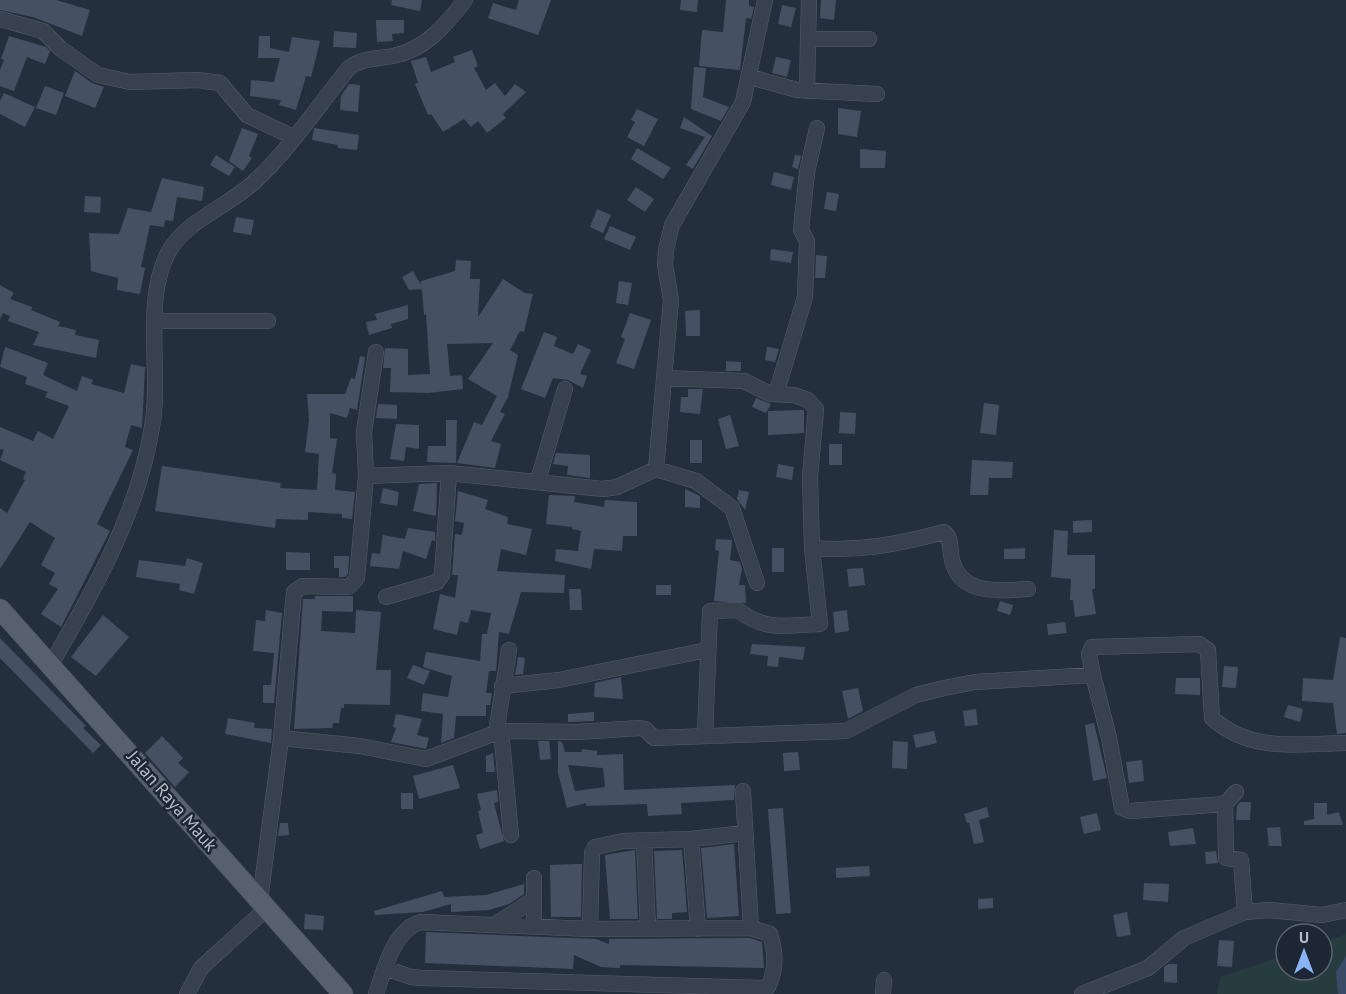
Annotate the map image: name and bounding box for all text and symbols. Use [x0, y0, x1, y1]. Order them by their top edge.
street label: Jalan Raya Mauk [122, 745, 223, 856]
north arrow [1274, 922, 1334, 982]
text: U [1299, 927, 1309, 947]

